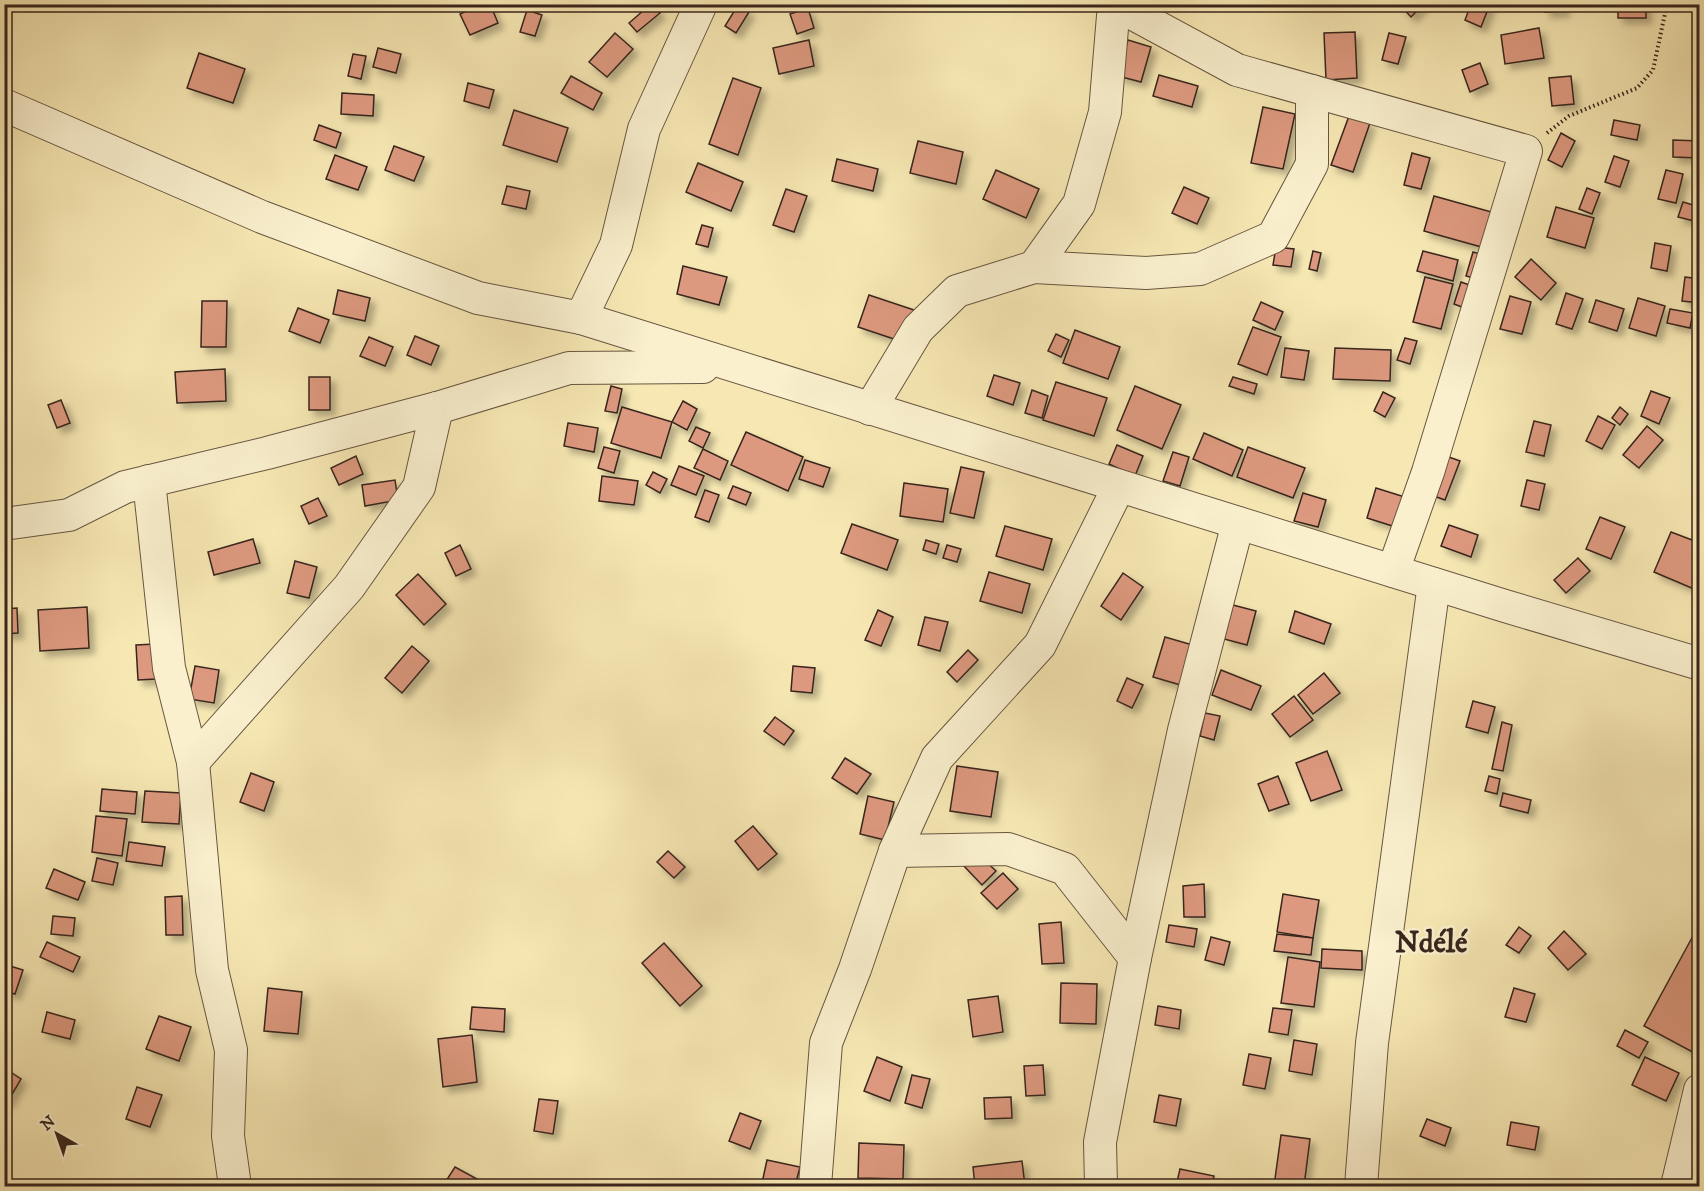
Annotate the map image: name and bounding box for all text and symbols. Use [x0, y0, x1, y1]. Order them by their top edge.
district label: Ndélé [1395, 925, 1468, 962]
north arrow [27, 1104, 87, 1164]
text: N [37, 1111, 59, 1135]

